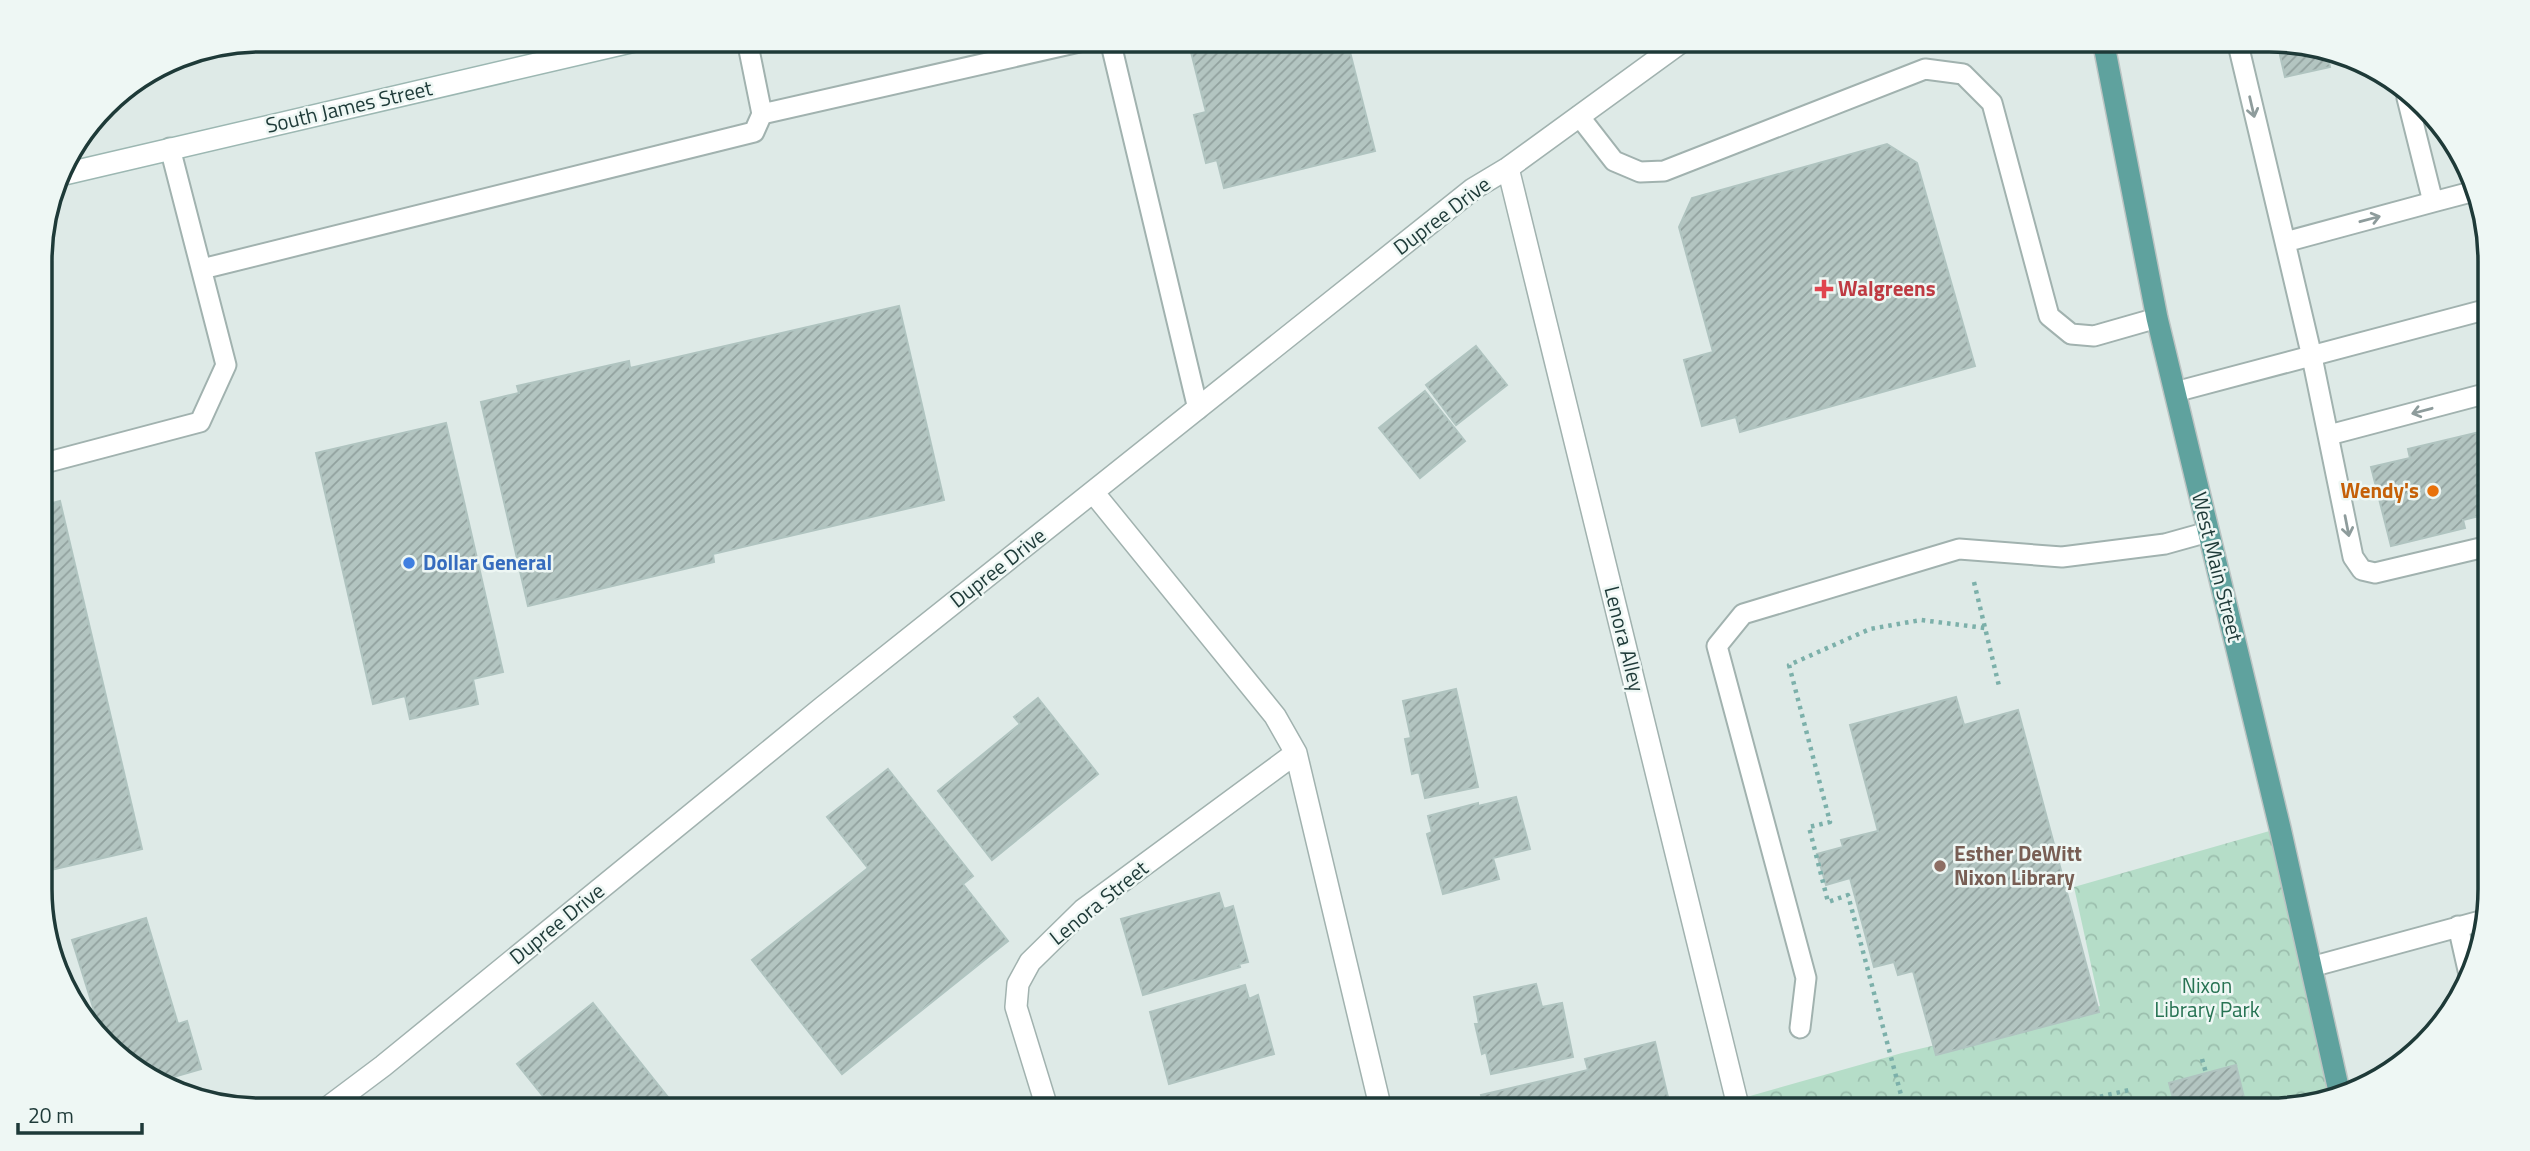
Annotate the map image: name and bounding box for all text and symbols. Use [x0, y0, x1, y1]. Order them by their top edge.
street label: South James Street [262, 71, 436, 141]
one-way arrow [2246, 95, 2260, 118]
street label: Dupree Drive [1386, 168, 1497, 262]
one-way arrow [2358, 212, 2380, 225]
place label: Walgreens [1838, 272, 1936, 304]
marker: Walgreens [1816, 281, 1832, 297]
one-way arrow [2411, 405, 2434, 418]
place label: Wendy's [2341, 474, 2419, 506]
marker: Wendy's [2425, 483, 2441, 499]
street label: West Main Street [2184, 488, 2252, 646]
one-way arrow [2341, 514, 2355, 537]
street label: Dupree Drive [942, 519, 1052, 615]
place label: Dollar General [423, 546, 552, 578]
marker: Dollar General [401, 555, 417, 571]
street label: Lenora Alley [1596, 582, 1654, 695]
place label: Esther DeWitt Nixon Library [1954, 837, 2082, 893]
street label: Lenora Street [1042, 852, 1155, 952]
marker: Esther DeWitt Nixon Library [1932, 858, 1948, 874]
street label: Dupree Drive [502, 875, 611, 972]
park label: Nixon Library Park [2154, 969, 2260, 1025]
scale bar [18, 1092, 142, 1136]
text: 20 m [28, 1099, 74, 1131]

